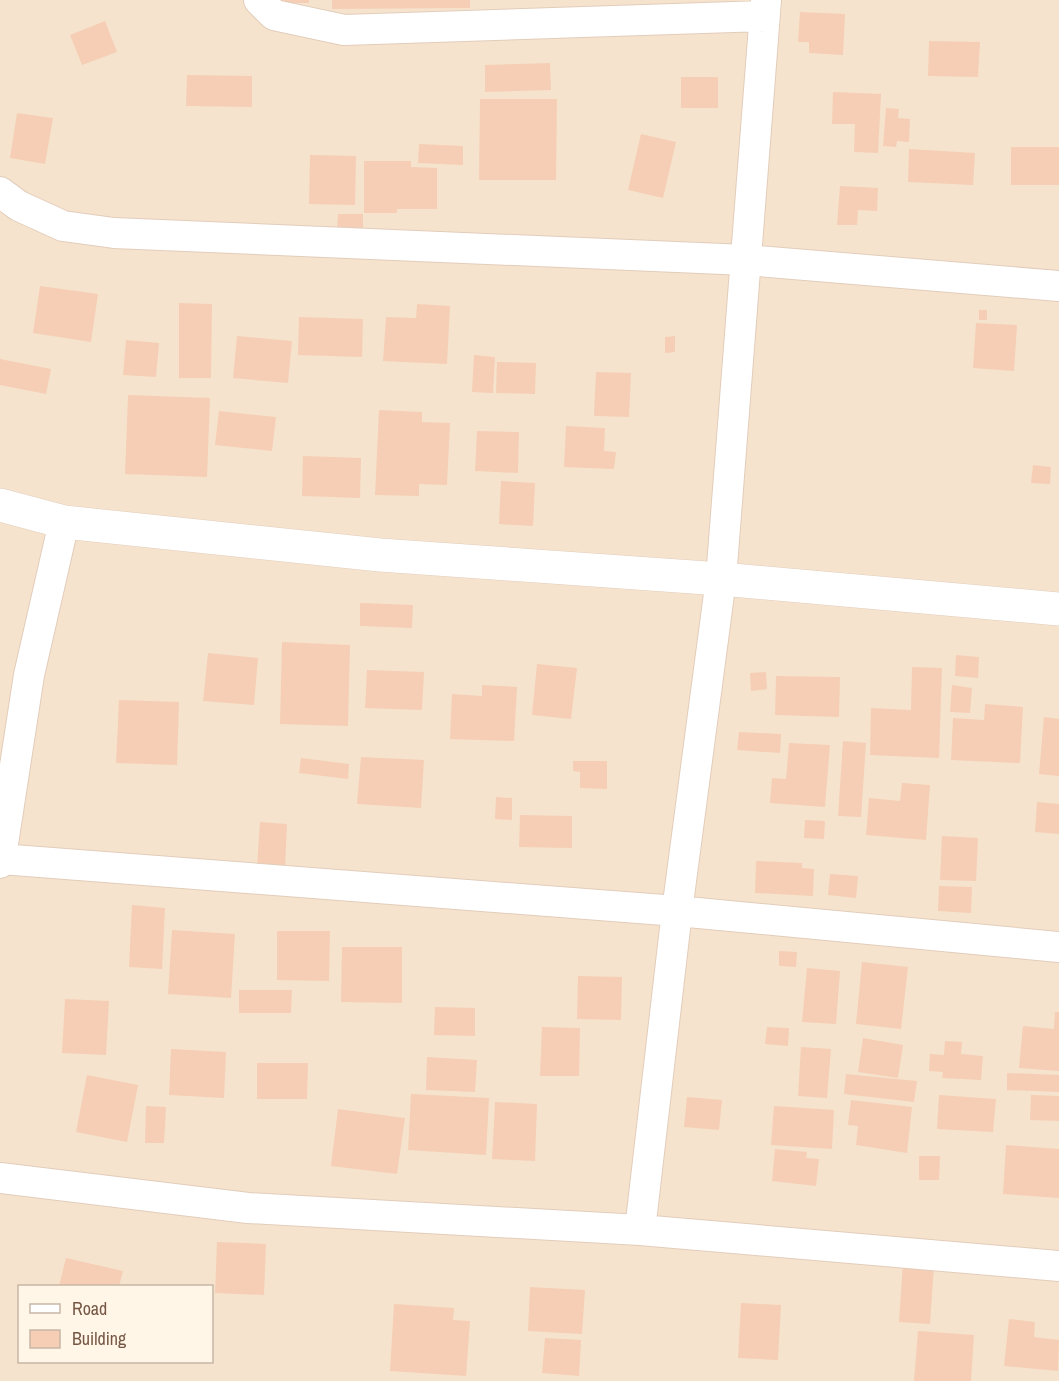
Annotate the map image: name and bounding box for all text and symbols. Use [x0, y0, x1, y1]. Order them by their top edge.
legend [18, 1285, 213, 1363]
text: Road [72, 1296, 107, 1321]
text: Building [72, 1326, 127, 1351]

